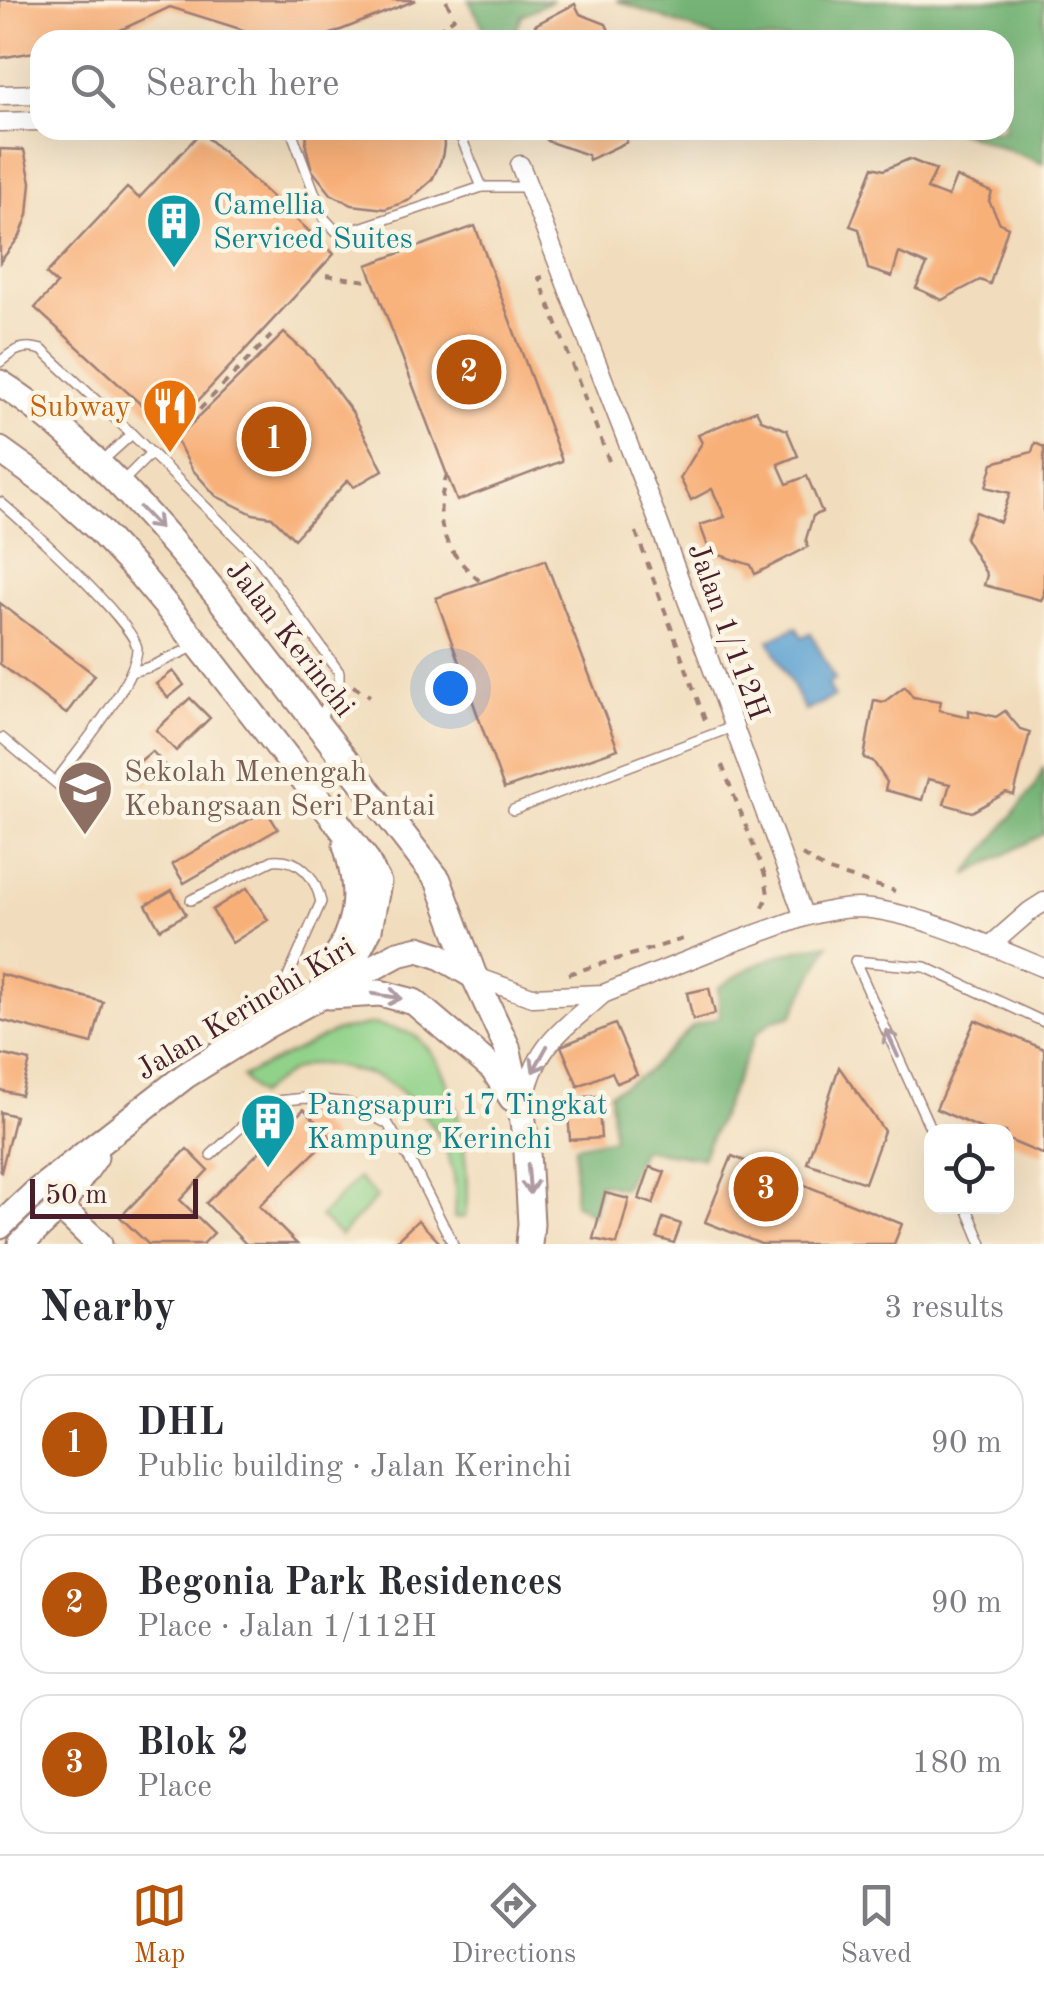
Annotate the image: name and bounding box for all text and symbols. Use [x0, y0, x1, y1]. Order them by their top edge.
search box [30, 30, 1014, 140]
icon: search [65, 58, 120, 113]
text: Search here [145, 66, 340, 104]
building icon: Camellia Serviced Suites [144, 191, 204, 270]
place label: Camellia Serviced Suites [213, 191, 413, 255]
pin: 2 [436, 334, 502, 410]
restaurant icon: Subway [140, 376, 200, 455]
place label: Subway [29, 393, 131, 423]
pin: 1 [242, 402, 306, 476]
one-way arrow [137, 506, 161, 530]
street label: Jalan 1/112H [681, 540, 773, 724]
street label: Jalan Kerinchi [219, 555, 359, 723]
your location [425, 663, 476, 714]
school or university icon: Sekolah Menengah Kebangsaan Seri Pantai [55, 758, 115, 837]
place label: Sekolah Menengah Kebangsaan Seri Pantai [124, 758, 435, 822]
street label: Jalan Kerinchi Kiri [132, 933, 360, 1087]
one-way arrow [370, 987, 403, 1005]
one-way arrow [882, 1028, 900, 1059]
one-way arrow [530, 1044, 550, 1073]
building icon: Pangsapuri 17 Tingkat Kampung Kerinchi [238, 1091, 298, 1170]
place label: Pangsapuri 17 Tingkat Kampung Kerinchi [307, 1091, 608, 1155]
map controls [924, 1124, 1014, 1214]
button: locate [924, 1124, 1014, 1214]
pin: 3 [734, 1152, 798, 1226]
one-way arrow [519, 1162, 538, 1194]
scale bar [30, 1174, 198, 1218]
text: 50 m [45, 1182, 108, 1210]
text: Nearby [40, 1288, 176, 1330]
text: 3 results [884, 1293, 1004, 1325]
text: DHL [137, 1405, 224, 1443]
text: 1 [65, 1428, 84, 1460]
text: 90 m [931, 1428, 1002, 1460]
text: Public building · Jalan Kerinchi [137, 1452, 572, 1484]
text: Begonia Park Residences [137, 1565, 562, 1603]
text: 2 [65, 1588, 84, 1620]
text: 90 m [931, 1588, 1002, 1620]
text: Place · Jalan 1/112H [137, 1612, 436, 1644]
text: Blok 2 [137, 1725, 249, 1763]
text: 3 [65, 1748, 84, 1780]
text: 180 m [912, 1748, 1002, 1780]
text: Place [137, 1772, 212, 1804]
tab: Map [132, 1878, 187, 1973]
tab: Directions [452, 1878, 576, 1973]
tab: Saved [840, 1878, 912, 1973]

